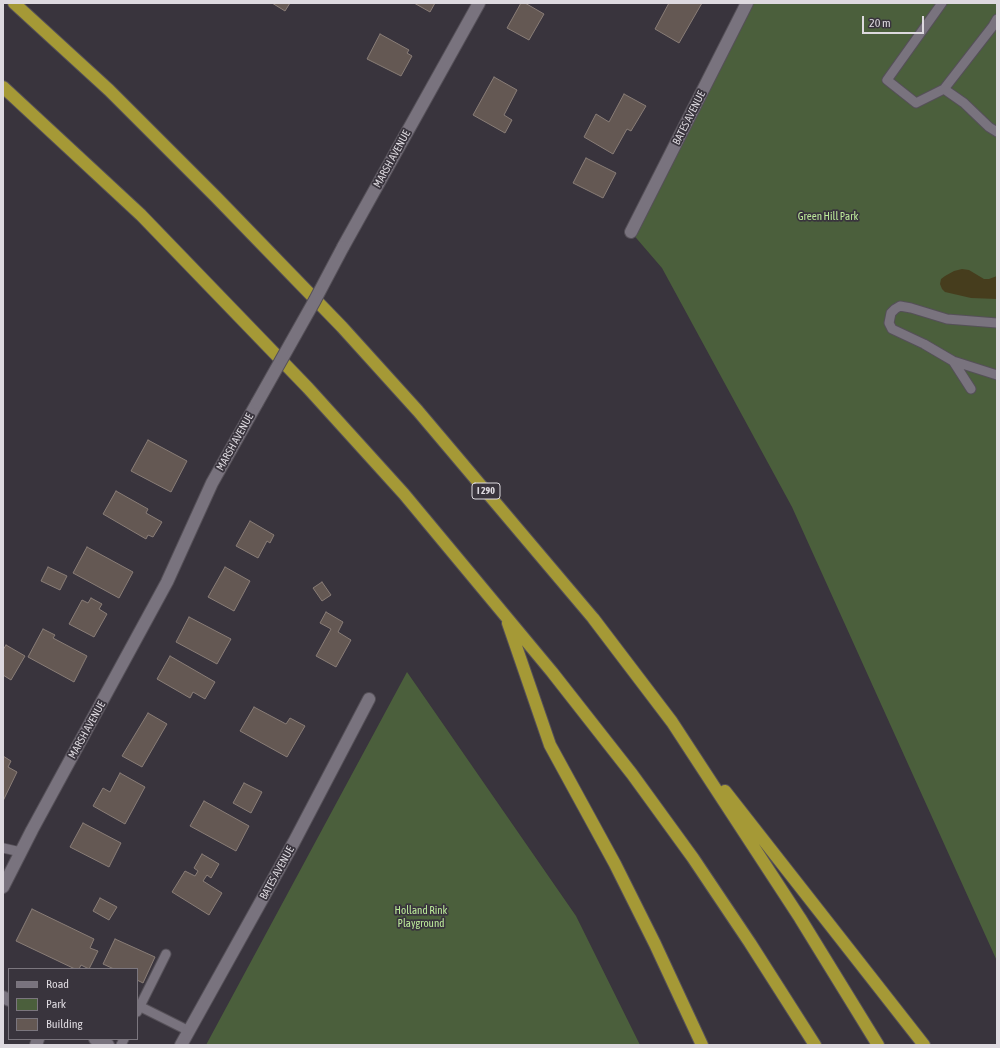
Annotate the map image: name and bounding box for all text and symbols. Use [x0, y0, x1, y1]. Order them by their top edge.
scale bar [864, 8, 926, 34]
text: 20 m [869, 16, 891, 30]
street label: BATES AVENUE [670, 89, 708, 147]
street label: MARSH AVENUE [371, 128, 413, 190]
park label: Green Hill Park [798, 210, 858, 224]
street label: MARSH AVENUE [214, 411, 256, 473]
road number: I 290 [472, 483, 500, 499]
street label: MARSH AVENUE [66, 699, 108, 761]
street label: BATES AVENUE [257, 844, 297, 902]
park label: Holland Rink Playground [395, 904, 447, 930]
legend [8, 968, 138, 1040]
text: Road [46, 977, 69, 991]
text: Park [46, 997, 66, 1011]
text: Building [46, 1017, 83, 1031]

